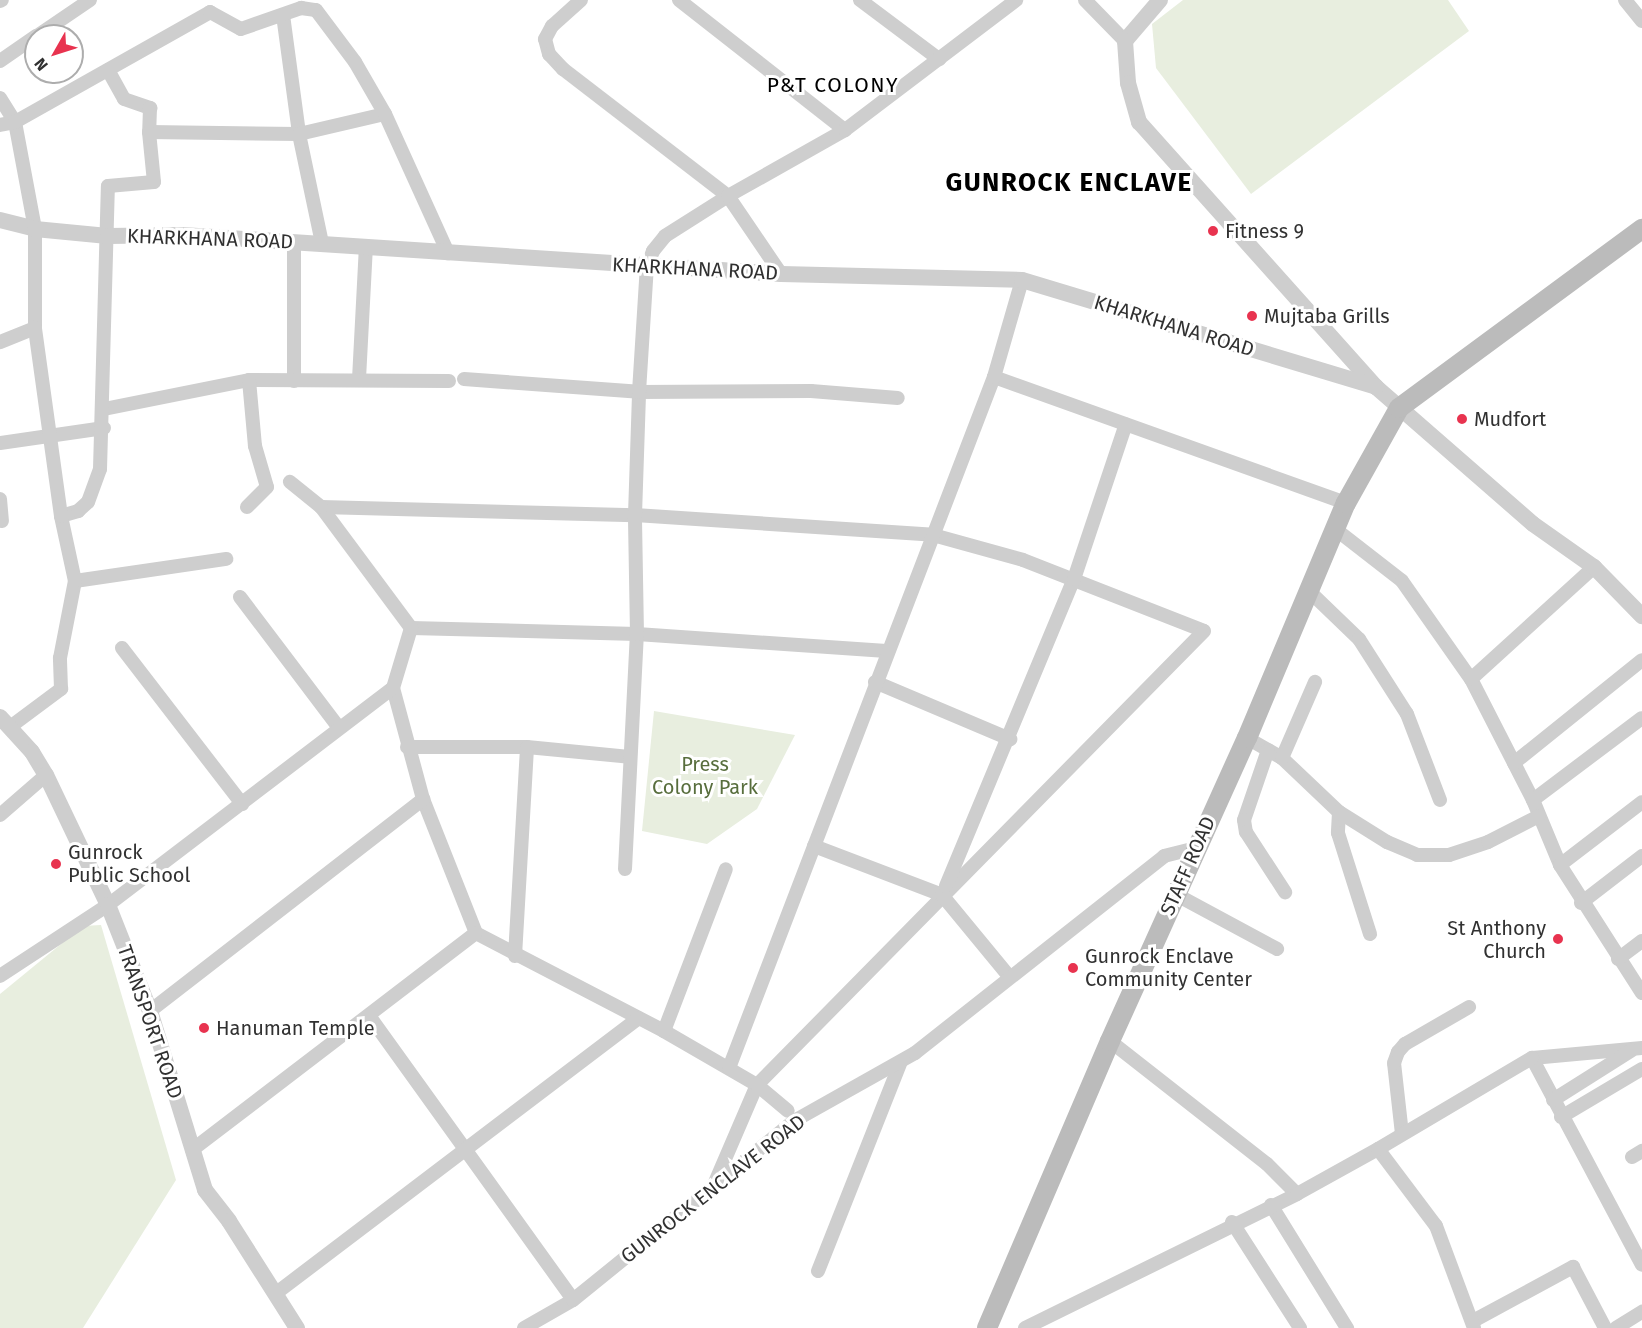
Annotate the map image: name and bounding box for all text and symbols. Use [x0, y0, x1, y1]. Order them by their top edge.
north arrow [24, 24, 84, 84]
text: N [30, 54, 52, 74]
district label: P&T COLONY [767, 72, 899, 98]
district label: GUNROCK ENCLAVE [945, 167, 1193, 199]
place label: Fitness 9 [1225, 219, 1304, 243]
street label: KHARKHANA ROAD [127, 224, 293, 254]
marker: Fitness 9 [1206, 224, 1220, 238]
street label: KHARKHANA ROAD [611, 253, 779, 285]
street label: KHARKHANA ROAD [1091, 290, 1257, 362]
place label: Mujtaba Grills [1264, 304, 1390, 328]
marker: Mujtaba Grills [1245, 309, 1259, 323]
place label: Mudfort [1474, 407, 1546, 431]
marker: Mudfort [1455, 412, 1469, 426]
park label: Press Colony Park [652, 753, 758, 800]
street label: STAFF ROAD [1155, 813, 1221, 919]
place label: Gunrock Public School [68, 840, 190, 887]
marker: Gunrock Public School [49, 857, 63, 871]
place label: St Anthony Church [1447, 916, 1546, 963]
marker: St Anthony Church [1551, 932, 1565, 946]
street label: TRANSPORT ROAD [112, 942, 188, 1102]
place label: Gunrock Enclave Community Center [1085, 945, 1252, 992]
marker: Gunrock Enclave Community Center [1066, 961, 1080, 975]
place label: Hanuman Temple [216, 1016, 375, 1040]
marker: Hanuman Temple [197, 1021, 211, 1035]
street label: GUNROCK ENCLAVE ROAD [616, 1110, 810, 1268]

